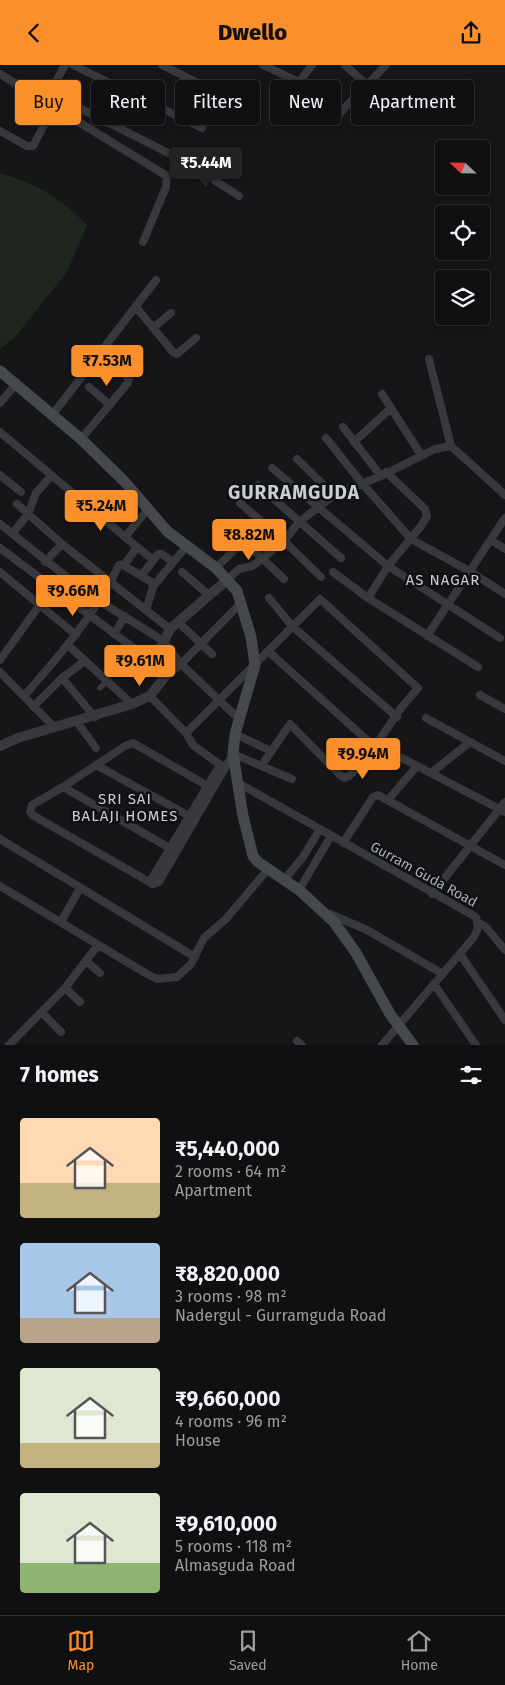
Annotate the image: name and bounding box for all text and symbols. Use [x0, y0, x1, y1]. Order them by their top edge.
icon: back [20, 19, 48, 47]
text: Dwello [218, 19, 287, 46]
icon: share [457, 19, 485, 47]
chip: Buy [15, 80, 81, 125]
chip: Rent [91, 80, 165, 125]
chip: Filters [175, 80, 260, 125]
chip: New [270, 80, 341, 125]
chip: Apartment [351, 80, 474, 125]
north arrow [435, 140, 490, 195]
map controls [435, 140, 490, 325]
pin: ₹5.44M [165, 147, 247, 189]
text: ₹5.44M [180, 153, 232, 172]
button: locate [435, 205, 490, 260]
button: layers [435, 270, 490, 325]
pin: ₹7.53M [66, 345, 148, 387]
text: ₹7.53M [82, 351, 132, 370]
district label: GURRAMGUDA [228, 481, 360, 504]
pin: ₹5.24M [60, 489, 142, 532]
text: ₹5.24M [76, 496, 126, 515]
pin: ₹8.82M [208, 519, 290, 561]
text: ₹8.82M [223, 525, 275, 544]
district label: AS NAGAR [406, 571, 480, 589]
pin: ₹9.66M [32, 575, 114, 617]
text: ₹9.66M [47, 581, 99, 600]
pin: ₹9.61M [99, 645, 181, 687]
text: ₹9.61M [115, 651, 165, 670]
pin: ₹9.94M [322, 737, 404, 780]
text: ₹9.94M [337, 744, 389, 763]
district label: SRI SAI BALAJI HOMES [72, 790, 178, 825]
street label: Gurram Guda Road [367, 838, 480, 911]
icon: filters [457, 1061, 485, 1089]
text: 7 homes [20, 1062, 99, 1088]
text: ₹5,440,000 [175, 1136, 280, 1162]
icon: home [60, 1138, 120, 1198]
text: 2 rooms · 64 m² [175, 1162, 286, 1181]
text: Apartment [175, 1181, 252, 1200]
text: ₹8,820,000 [175, 1261, 280, 1287]
icon: home [60, 1263, 120, 1323]
text: 3 rooms · 98 m² [175, 1287, 287, 1306]
text: Nadergul - Gurramguda Road [175, 1306, 386, 1325]
text: ₹9,660,000 [175, 1386, 281, 1412]
icon: home [60, 1388, 120, 1448]
text: 4 rooms · 96 m² [175, 1412, 287, 1431]
text: House [175, 1431, 221, 1450]
text: ₹9,610,000 [175, 1511, 277, 1537]
icon: home [60, 1513, 120, 1573]
text: 5 rooms · 118 m² [175, 1537, 292, 1556]
text: Almasguda Road [175, 1556, 295, 1575]
tab: Map [67, 1627, 95, 1674]
tab: Saved [229, 1627, 267, 1674]
tab: Home [401, 1627, 438, 1674]

